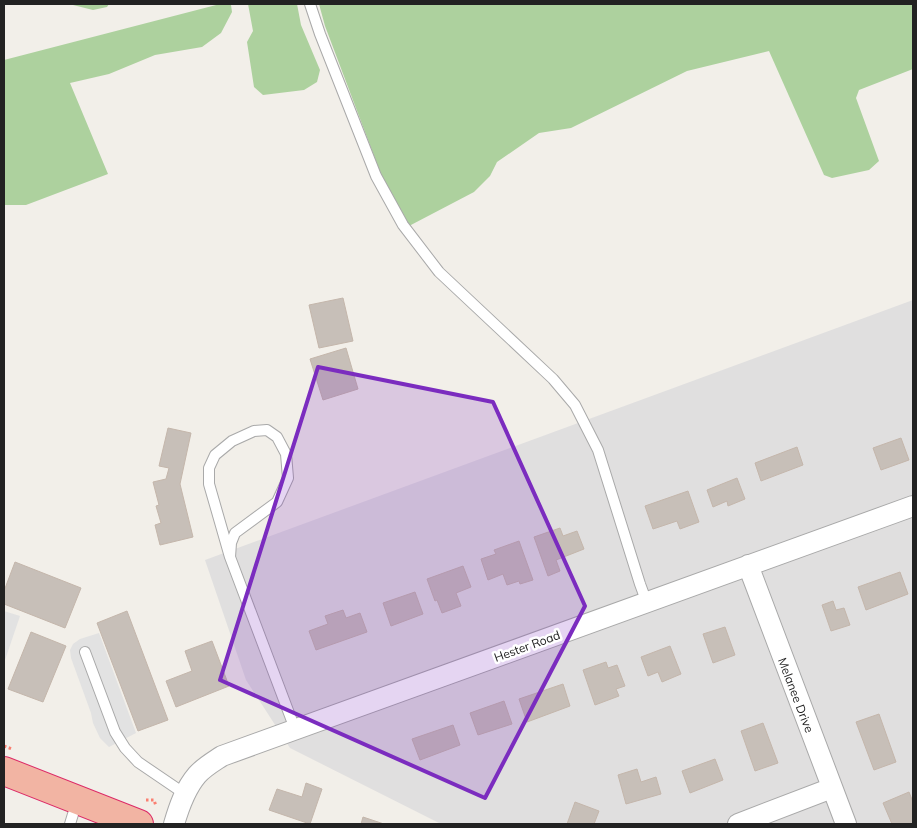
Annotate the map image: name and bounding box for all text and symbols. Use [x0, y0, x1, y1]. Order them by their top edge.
street label: Hester Road [492, 627, 562, 665]
street label: Melanee Drive [775, 655, 817, 735]

